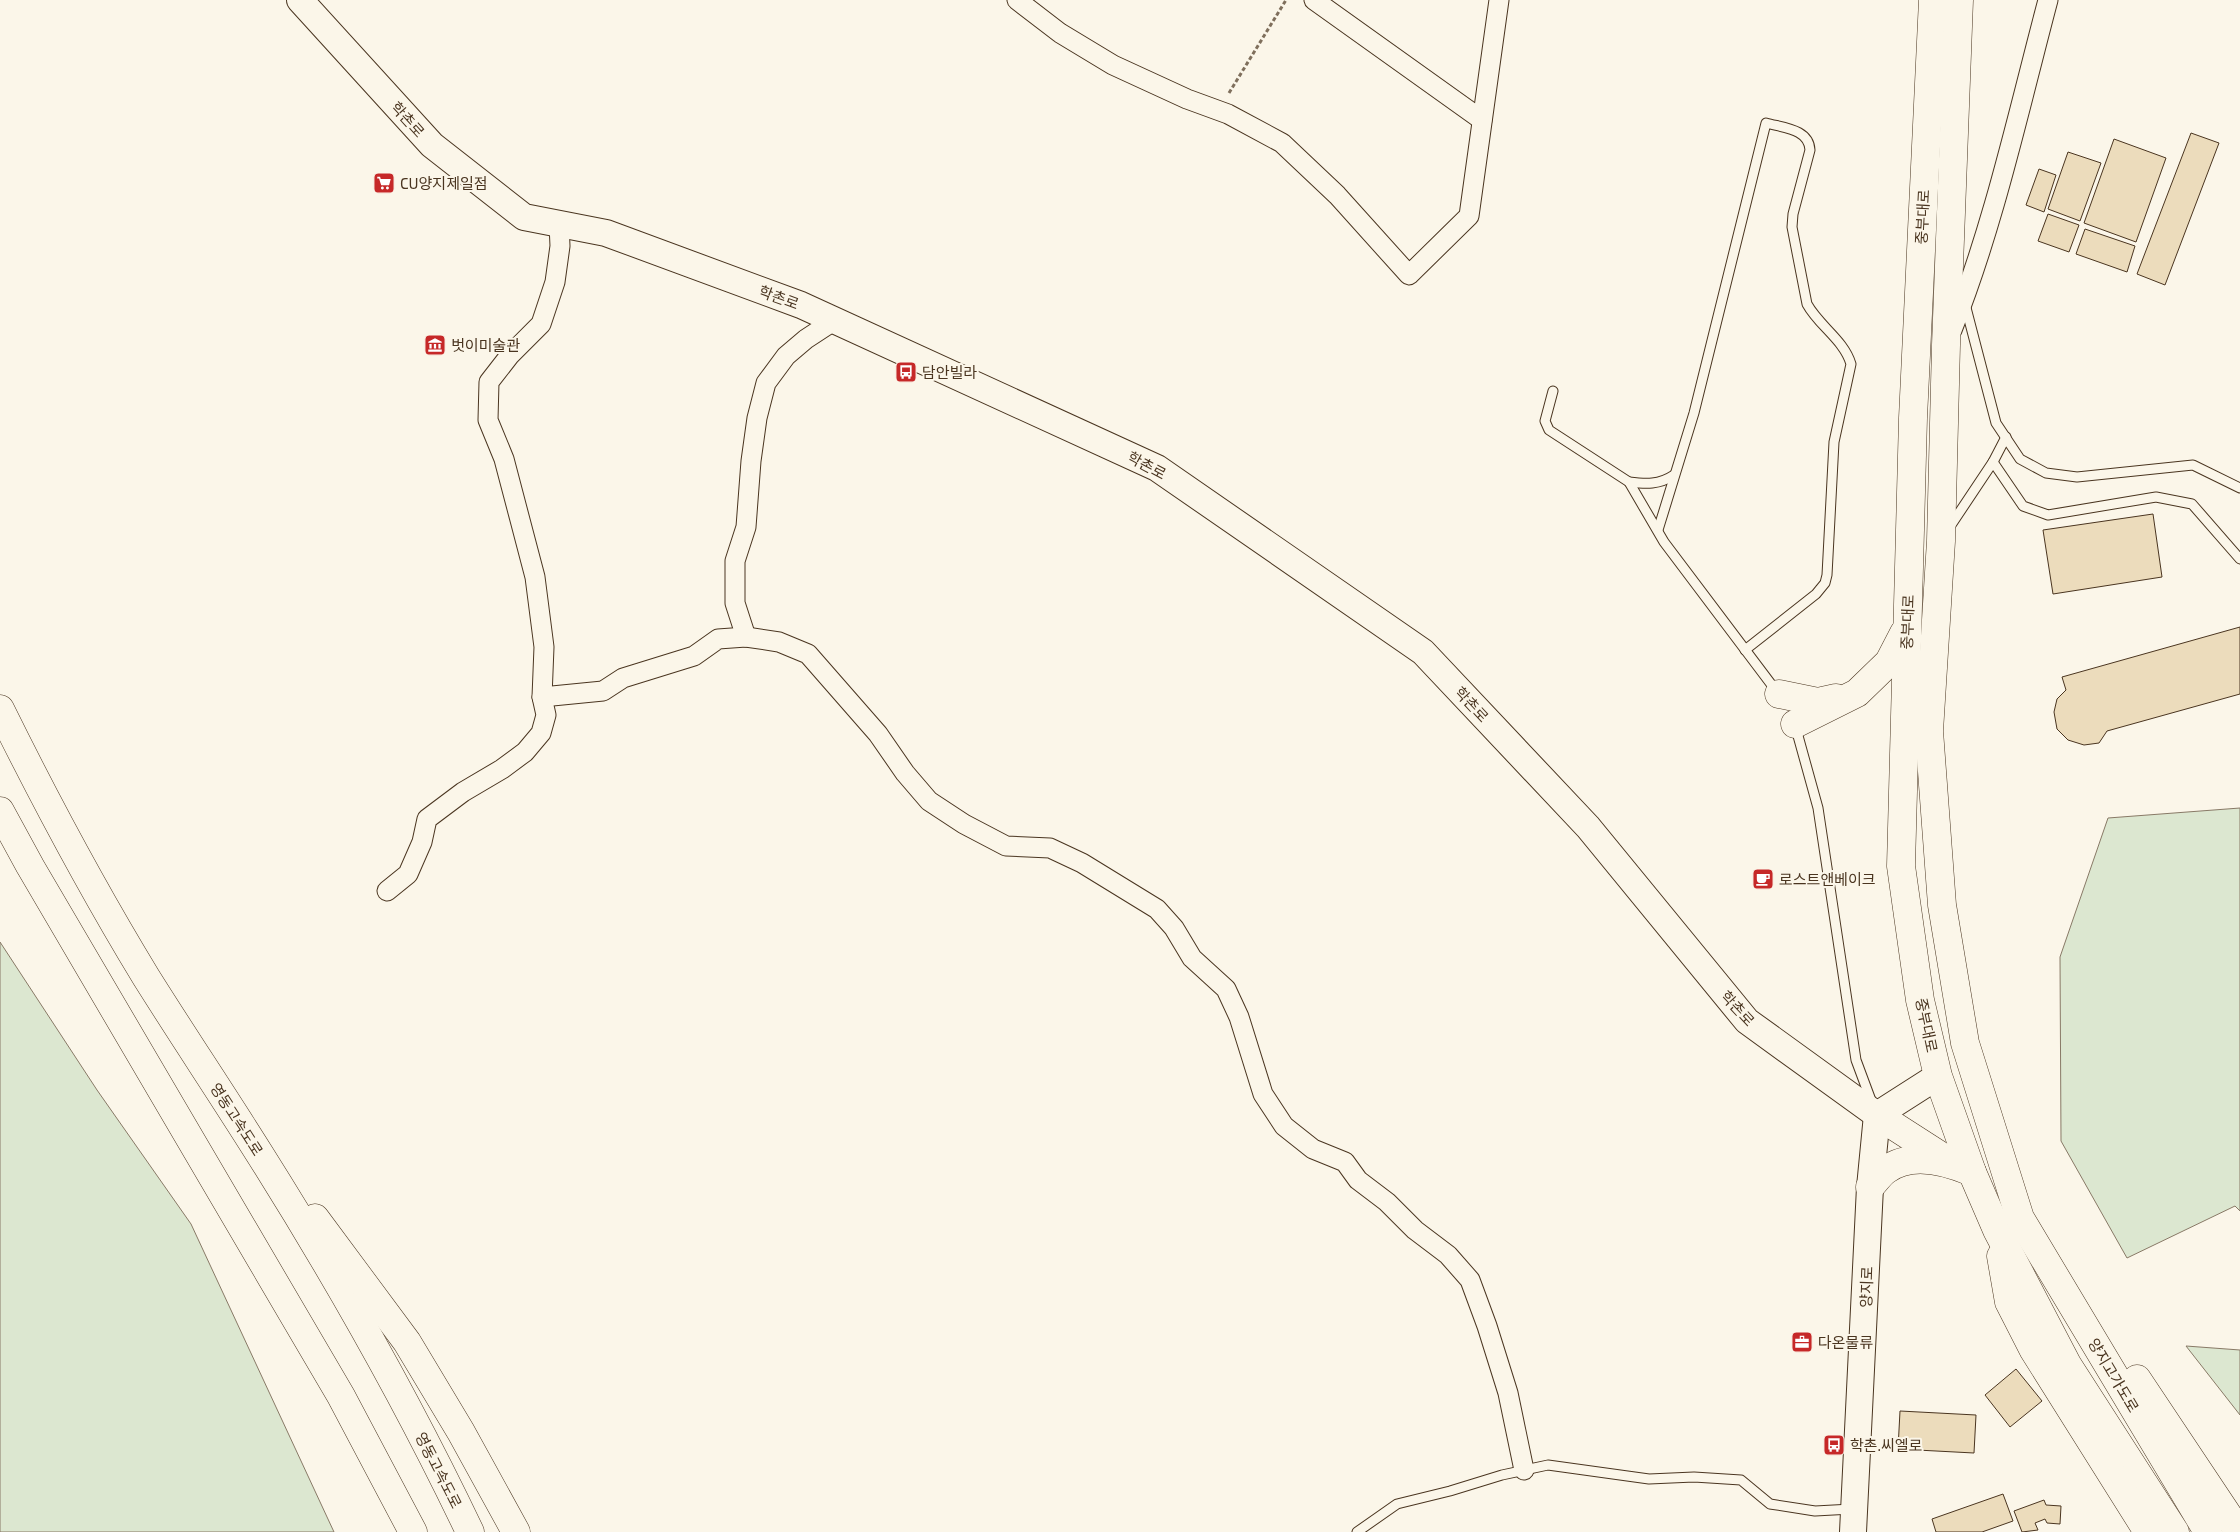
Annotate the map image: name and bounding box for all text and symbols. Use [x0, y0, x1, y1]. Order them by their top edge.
street label: 학촌로 [387, 98, 429, 140]
supermarket icon: CU양지제일점 [372, 171, 396, 195]
place label: CU양지제일점 [400, 174, 488, 192]
street label: 중부대로 [1912, 189, 1932, 245]
street label: 학촌로 [756, 281, 802, 313]
museum icon: 벗이미술관 [423, 333, 447, 357]
place label: 벗이미술관 [451, 336, 520, 354]
bus stop icon: 담안빌라 [894, 360, 918, 384]
place label: 담안빌라 [922, 363, 977, 381]
street label: 학촌로 [1124, 447, 1170, 483]
street label: 중부대로 [1897, 594, 1917, 650]
street label: 학촌로 [1451, 683, 1493, 725]
cafe icon: 로스트앤베이크 [1751, 867, 1775, 891]
place label: 로스트앤베이크 [1779, 870, 1876, 888]
street label: 학촌로 [1717, 987, 1759, 1029]
street label: 중부대로 [1912, 996, 1942, 1054]
street label: 영동고속도로 [207, 1079, 267, 1159]
street label: 양지로 [1856, 1266, 1876, 1308]
office icon: 다온물류 [1790, 1330, 1814, 1354]
place label: 다온물류 [1818, 1333, 1873, 1351]
street label: 양지고가도로 [2085, 1335, 2143, 1415]
street label: 영동고속도로 [412, 1429, 466, 1511]
bus stop icon: 학촌.씨엘로 [1822, 1433, 1846, 1457]
place label: 학촌.씨엘로 [1850, 1436, 1922, 1454]

